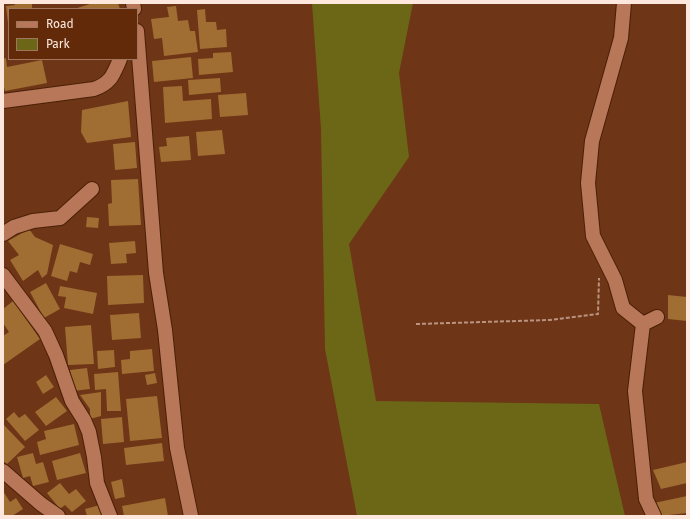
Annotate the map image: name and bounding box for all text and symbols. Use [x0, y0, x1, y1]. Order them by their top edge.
legend [8, 8, 138, 60]
text: Road [46, 17, 74, 31]
text: Park [46, 37, 70, 51]

